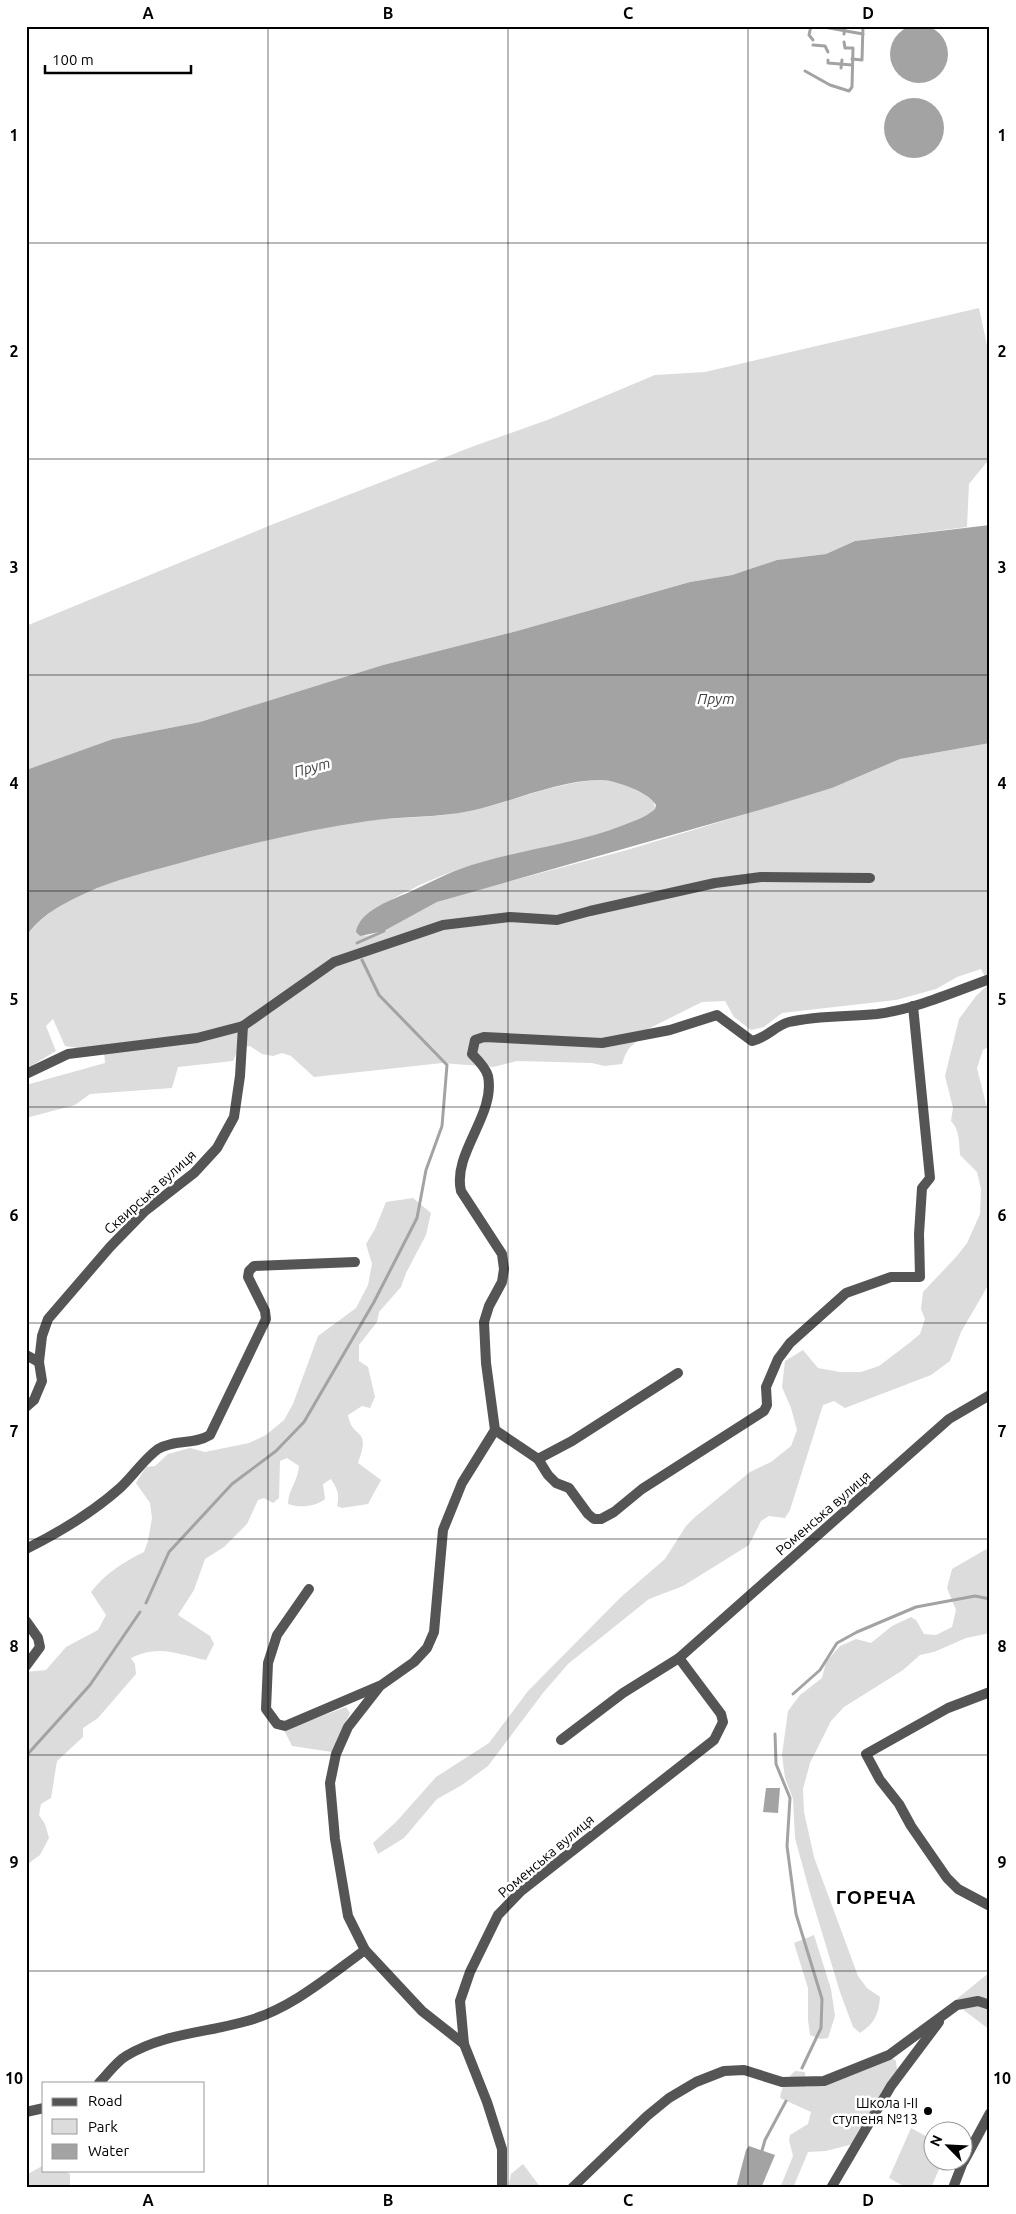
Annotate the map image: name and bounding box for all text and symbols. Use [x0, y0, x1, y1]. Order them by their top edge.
text: A [142, 4, 154, 22]
text: B [383, 4, 393, 22]
text: C [623, 4, 633, 22]
text: D [862, 4, 874, 22]
scale bar [45, 42, 191, 74]
text: 100 m [52, 51, 94, 68]
text: 1 [9, 126, 19, 144]
text: 1 [997, 126, 1007, 144]
text: 2 [9, 342, 19, 360]
text: 2 [997, 342, 1007, 360]
text: 3 [9, 558, 19, 576]
text: 3 [997, 558, 1007, 576]
water label: Прут [697, 690, 735, 707]
water label: Прут [292, 754, 332, 780]
text: 4 [9, 774, 19, 792]
text: 4 [997, 774, 1007, 792]
text: 5 [9, 990, 19, 1008]
text: 5 [997, 990, 1007, 1008]
street label: Сквирська вулиця [101, 1147, 199, 1237]
text: 6 [9, 1206, 19, 1224]
text: 6 [997, 1206, 1007, 1224]
text: 7 [9, 1422, 19, 1440]
text: 7 [997, 1422, 1007, 1440]
street label: Роменська вулиця [772, 1468, 874, 1558]
text: 8 [9, 1637, 19, 1655]
text: 8 [997, 1637, 1007, 1655]
street label: Роменська вулиця [495, 1811, 597, 1901]
text: 9 [9, 1853, 19, 1871]
text: 9 [997, 1853, 1007, 1871]
district label: ГОРЕЧА [836, 1886, 916, 1908]
text: 10 [5, 2069, 23, 2087]
text: 10 [993, 2069, 1011, 2087]
legend [42, 2082, 205, 2172]
text: Road [88, 2092, 123, 2109]
place label: Школа I-II ступеня №13 [832, 2095, 918, 2127]
marker: Школа I-II ступеня №13 [922, 2105, 934, 2117]
text: Park [88, 2118, 118, 2135]
north arrow [924, 2122, 974, 2172]
text: N [927, 2133, 946, 2149]
text: Water [88, 2142, 129, 2159]
text: A [142, 2191, 154, 2209]
text: B [383, 2191, 393, 2209]
text: C [623, 2191, 633, 2209]
text: D [862, 2191, 874, 2209]

